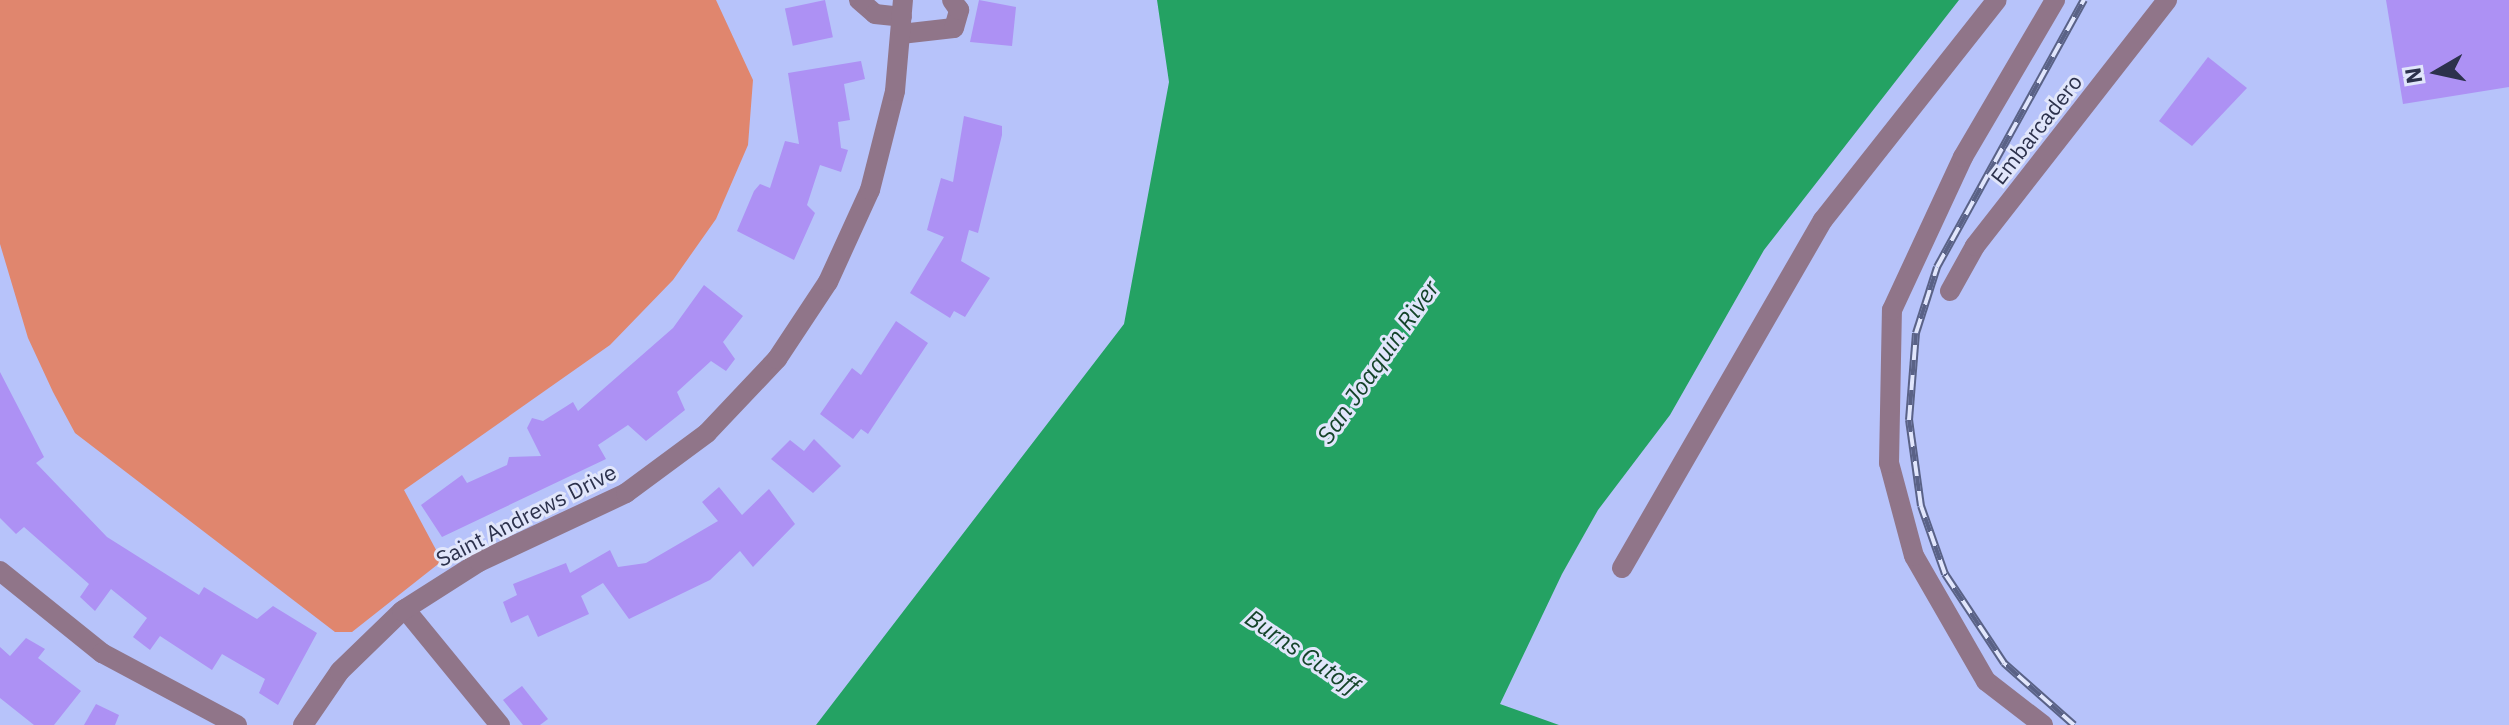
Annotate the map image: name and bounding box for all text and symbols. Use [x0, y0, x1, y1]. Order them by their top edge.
north arrow [2397, 32, 2477, 112]
text: N [2397, 66, 2428, 86]
street label: Embarcadero [1985, 69, 2087, 189]
water label: San Joaquin River [1311, 275, 1445, 449]
street label: Saint Andrews Drive [432, 458, 620, 572]
water label: Burns Cutoff [1240, 603, 1364, 701]

